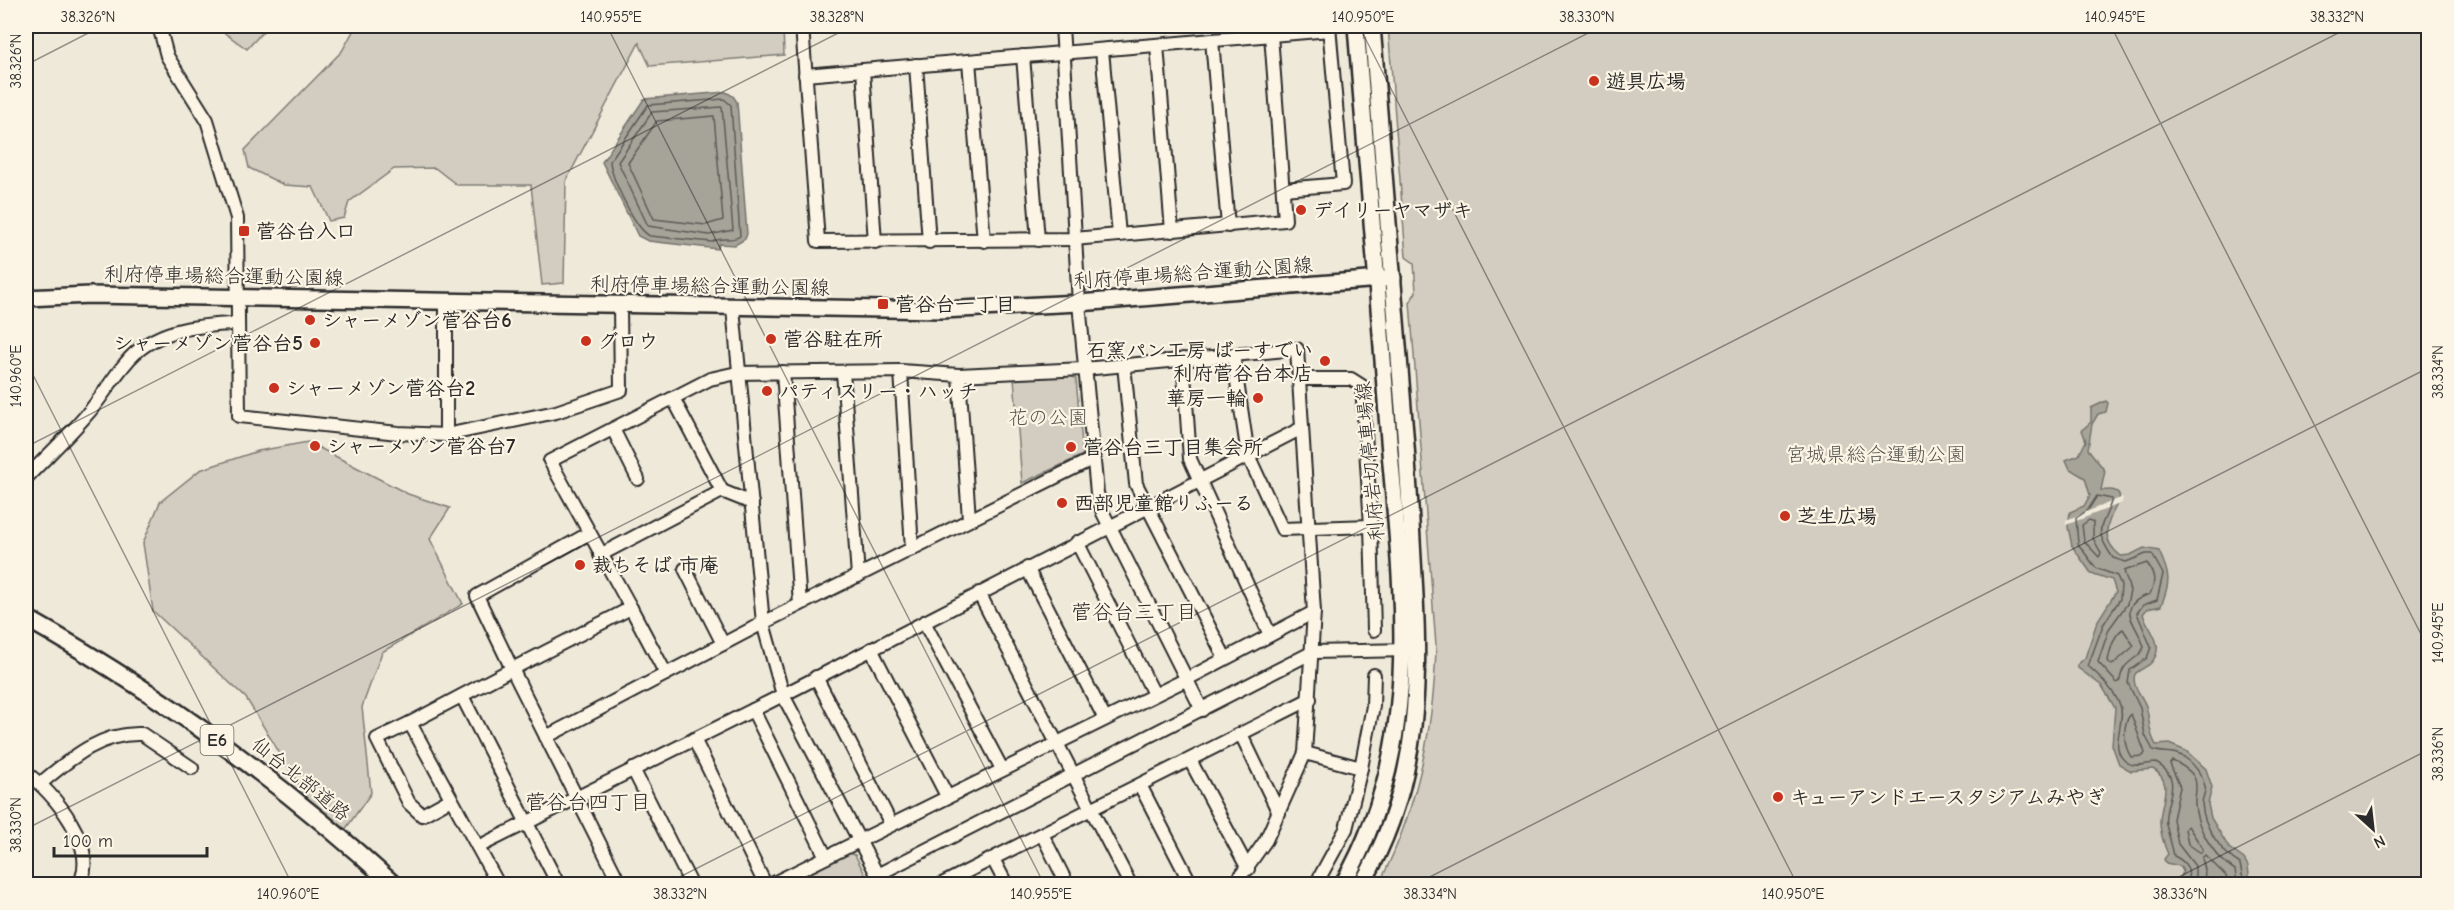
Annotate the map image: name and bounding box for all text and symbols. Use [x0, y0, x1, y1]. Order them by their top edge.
text: 38.326°N [61, 8, 115, 26]
text: 140.955°E [580, 8, 642, 26]
text: 38.328°N [810, 8, 864, 26]
text: 140.950°E [1332, 8, 1394, 26]
text: 38.330°N [1559, 8, 1615, 26]
text: 140.945°E [2085, 8, 2145, 26]
text: 38.332°N [2310, 8, 2364, 26]
text: 38.326°N [7, 34, 25, 88]
place label: 遊具広場 [1606, 70, 1686, 93]
marker: 遊具広場 [1587, 74, 1601, 88]
place label: デイリーヤマザキ [1313, 199, 1473, 222]
marker: デイリーヤマザキ [1294, 203, 1308, 217]
place label: 菅谷台入口 [256, 220, 356, 243]
marker: 菅谷台入口 [237, 224, 251, 238]
street label: 利府停車場総合運動公園線 [1072, 253, 1314, 293]
street label: 利府停車場総合運動公園線 [104, 262, 344, 290]
street label: 利府停車場総合運動公園線 [590, 272, 830, 300]
place label: 菅谷台一丁目 [895, 293, 1015, 316]
marker: 菅谷台一丁目 [876, 297, 890, 311]
place label: シャーメゾン菅谷台6 [322, 309, 512, 332]
marker: シャーメゾン菅谷台6 [303, 313, 317, 327]
place label: 菅谷駐在所 [783, 328, 883, 351]
place label: グロウ [598, 330, 658, 353]
place label: シャーメゾン菅谷台5 [113, 332, 303, 355]
marker: 菅谷駐在所 [764, 332, 778, 346]
marker: グロウ [579, 334, 593, 348]
marker: シャーメゾン菅谷台5 [308, 336, 322, 350]
place label: 石窯パン工房 ばーすでい 利府菅谷台本店 [1086, 339, 1313, 385]
text: 140.960°E [7, 345, 25, 407]
text: 38.334°N [2429, 345, 2447, 399]
marker: 石窯パン工房 ばーすでい 利府菅谷台本店 [1318, 354, 1332, 368]
place label: シャーメゾン菅谷台2 [286, 377, 475, 400]
place label: パティスリー・ハッチ [779, 380, 978, 403]
street label: 利府岩切停車場線 [1352, 380, 1388, 542]
marker: シャーメゾン菅谷台2 [267, 381, 281, 395]
marker: パティスリー・ハッチ [760, 384, 774, 398]
place label: 華房一輪 [1166, 387, 1246, 410]
marker: 華房一輪 [1251, 391, 1265, 405]
park label: 花の公園 [1008, 406, 1088, 429]
place label: シャーメゾン菅谷台7 [327, 435, 515, 458]
place label: 菅谷台三丁目集会所 [1083, 436, 1263, 459]
marker: シャーメゾン菅谷台7 [308, 439, 322, 453]
marker: 菅谷台三丁目集会所 [1064, 440, 1078, 454]
park label: 宮城県総合運動公園 [1786, 443, 1966, 466]
place label: 西部児童館りふーる [1074, 492, 1254, 515]
marker: 西部児童館りふーる [1055, 496, 1069, 510]
place label: 芝生広場 [1797, 505, 1877, 528]
marker: 芝生広場 [1778, 509, 1792, 523]
place label: 裁ちそば 市庵 [592, 554, 719, 577]
marker: 裁ちそば 市庵 [573, 558, 587, 572]
district label: 菅谷台三丁目 [1071, 600, 1197, 624]
text: 140.945°E [2429, 603, 2447, 663]
road number: E6 [200, 725, 234, 755]
text: 38.336°N [2429, 727, 2447, 781]
street label: 仙台北部道路 [247, 732, 355, 826]
place label: キューアンドエースタジアムみやぎ [1790, 786, 2106, 809]
district label: 菅谷台四丁目 [525, 790, 651, 814]
marker: キューアンドエースタジアムみやぎ [1771, 790, 1785, 804]
text: 38.330°N [7, 797, 25, 853]
north arrow [2343, 799, 2403, 859]
scale bar [54, 820, 207, 858]
text: 100 m [63, 831, 113, 852]
text: N [2371, 831, 2388, 852]
text: 140.960°E [257, 885, 319, 903]
text: 38.332°N [653, 885, 707, 903]
text: 140.955°E [1010, 885, 1072, 903]
text: 38.334°N [1403, 885, 1457, 903]
text: 140.950°E [1762, 885, 1824, 903]
text: 38.336°N [2153, 885, 2207, 903]

